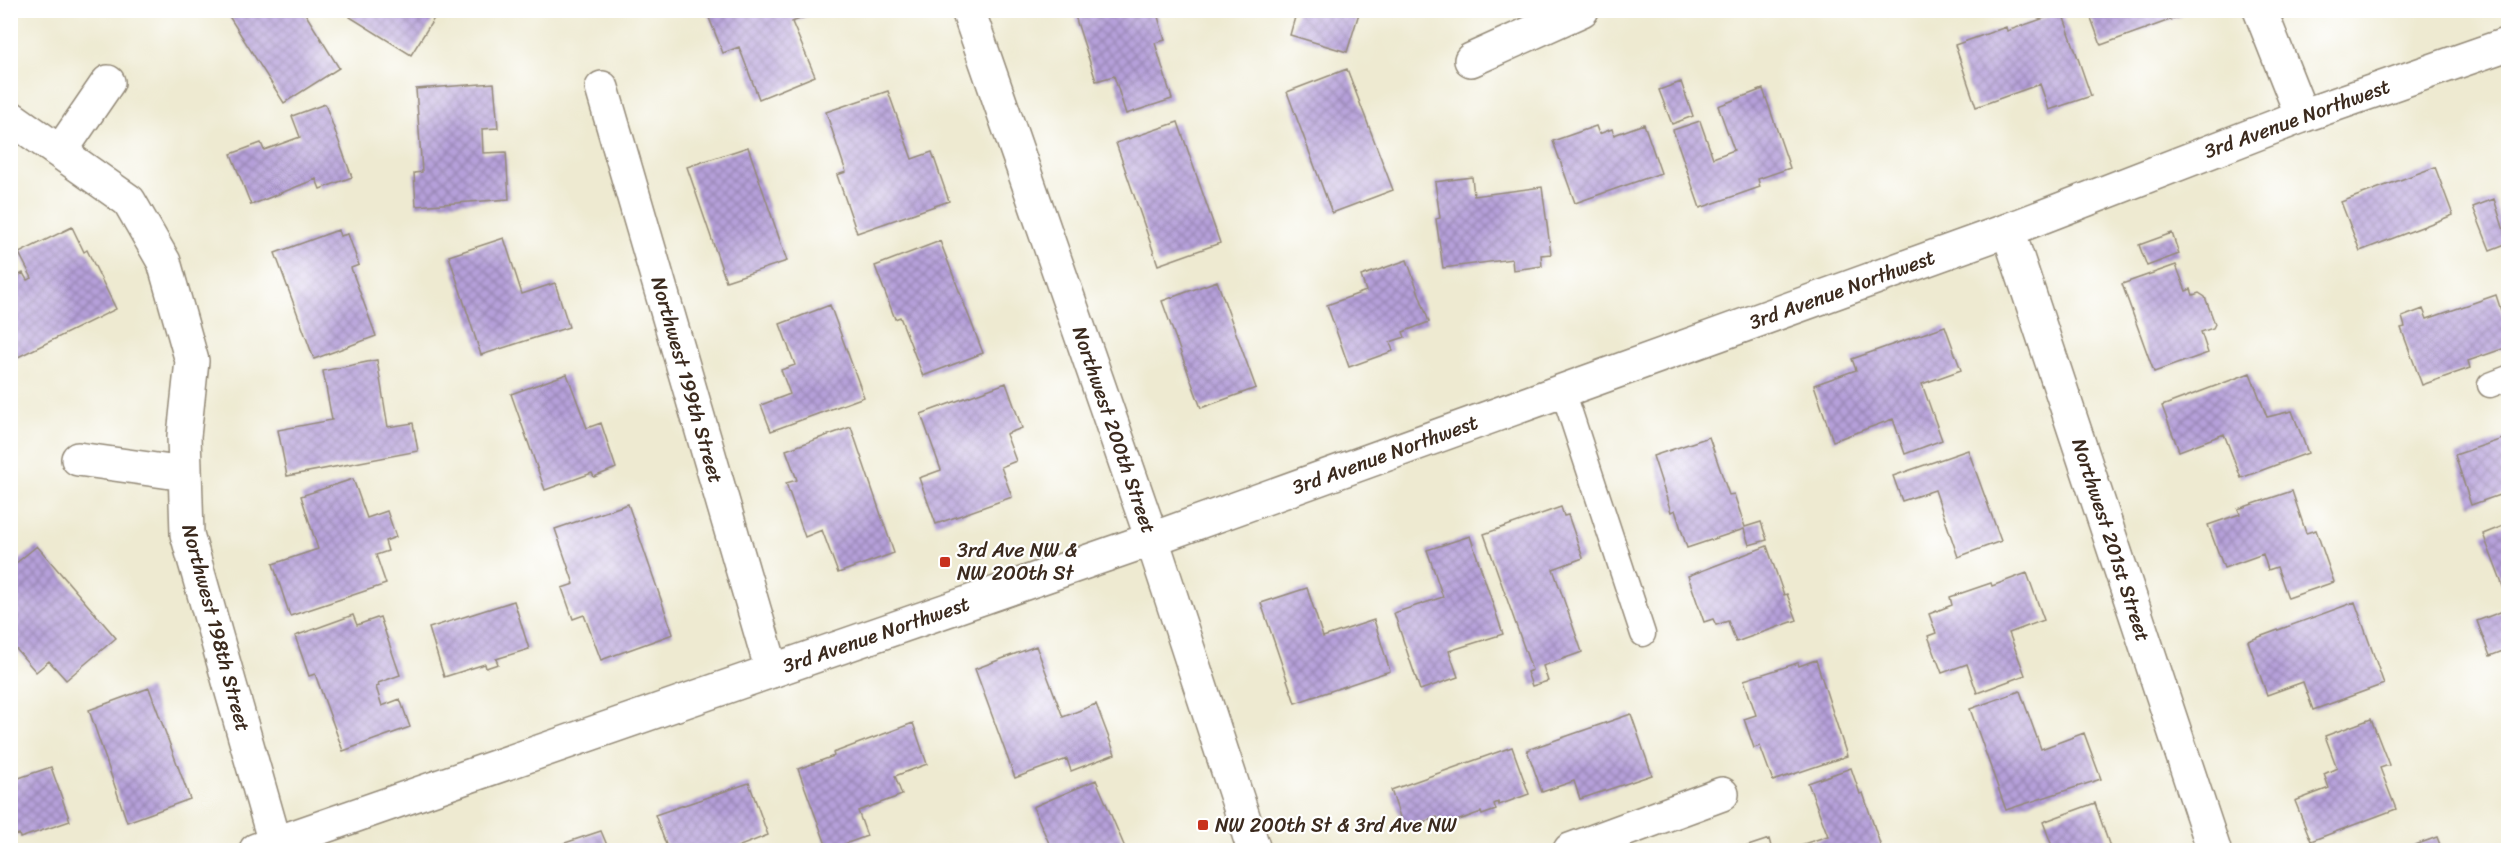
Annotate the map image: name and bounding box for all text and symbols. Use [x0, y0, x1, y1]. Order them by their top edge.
street label: 3rd Avenue Northwest [2199, 69, 2395, 169]
street label: 3rd Avenue Northwest [1744, 240, 1940, 340]
street label: Northwest 199th Street [641, 272, 733, 488]
street label: Northwest 200th Street [1062, 322, 1166, 539]
street label: 3rd Avenue Northwest [1287, 405, 1483, 505]
street label: Northwest 201st Street [2062, 434, 2160, 646]
street label: Northwest 198th Street [171, 520, 261, 736]
place label: 3rd Ave NW & NW 200th St [957, 533, 1078, 591]
marker: 3rd Ave NW & NW 200th St [938, 555, 952, 569]
street label: 3rd Avenue Northwest [778, 587, 974, 683]
place label: NW 200th St & 3rd Ave NW [1215, 808, 1457, 843]
marker: NW 200th St & 3rd Ave NW [1196, 818, 1210, 832]

